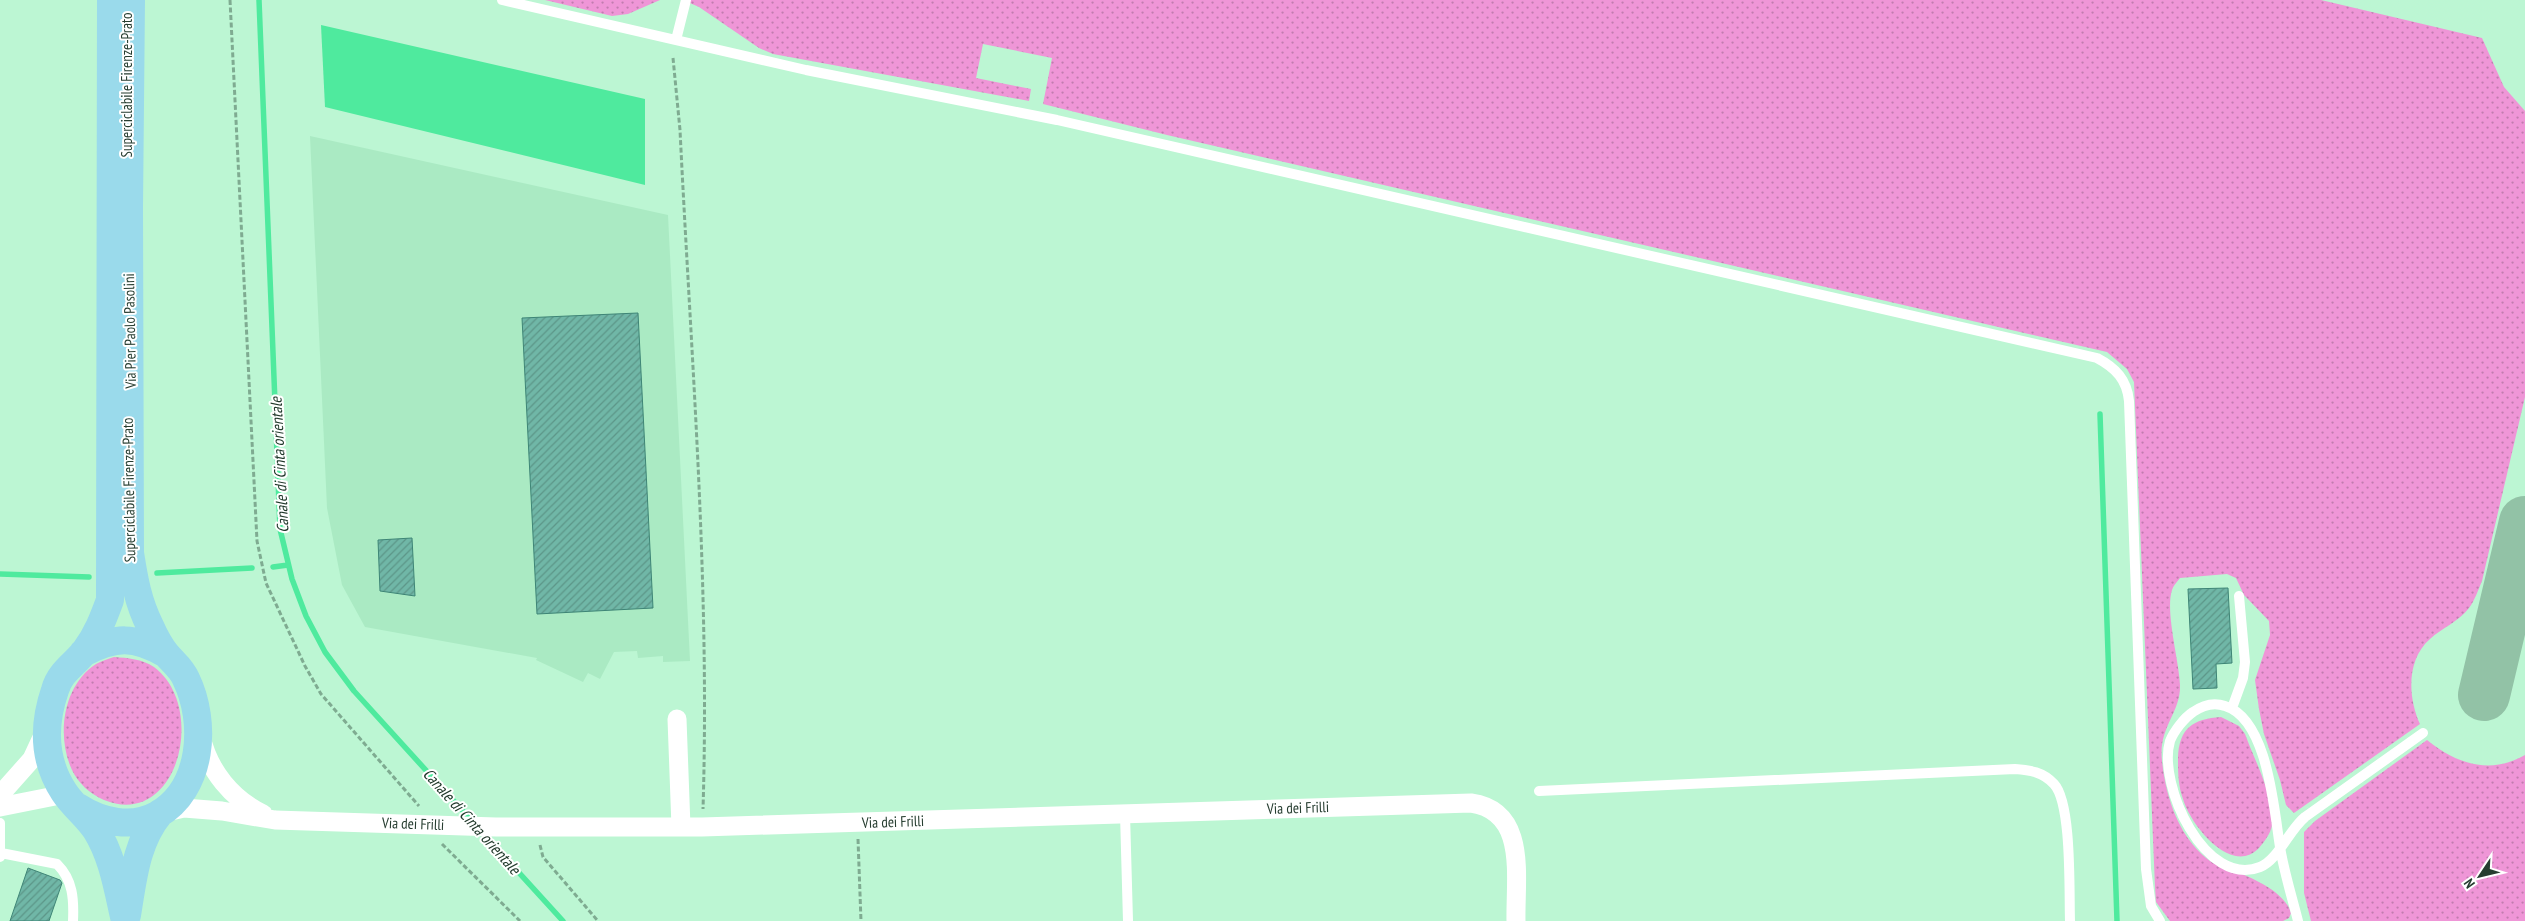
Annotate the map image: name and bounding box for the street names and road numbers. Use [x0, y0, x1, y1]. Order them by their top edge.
street label: Superciclabile Firenze-Prato [117, 13, 136, 157]
street label: Via Pier Paolo Pasolini [119, 273, 140, 390]
street label: Superciclabile Firenze-Prato [118, 417, 139, 563]
street label: Via dei Frilli [1266, 797, 1329, 818]
street label: Via dei Frilli [861, 811, 924, 832]
street label: Via dei Frilli [381, 813, 444, 834]

